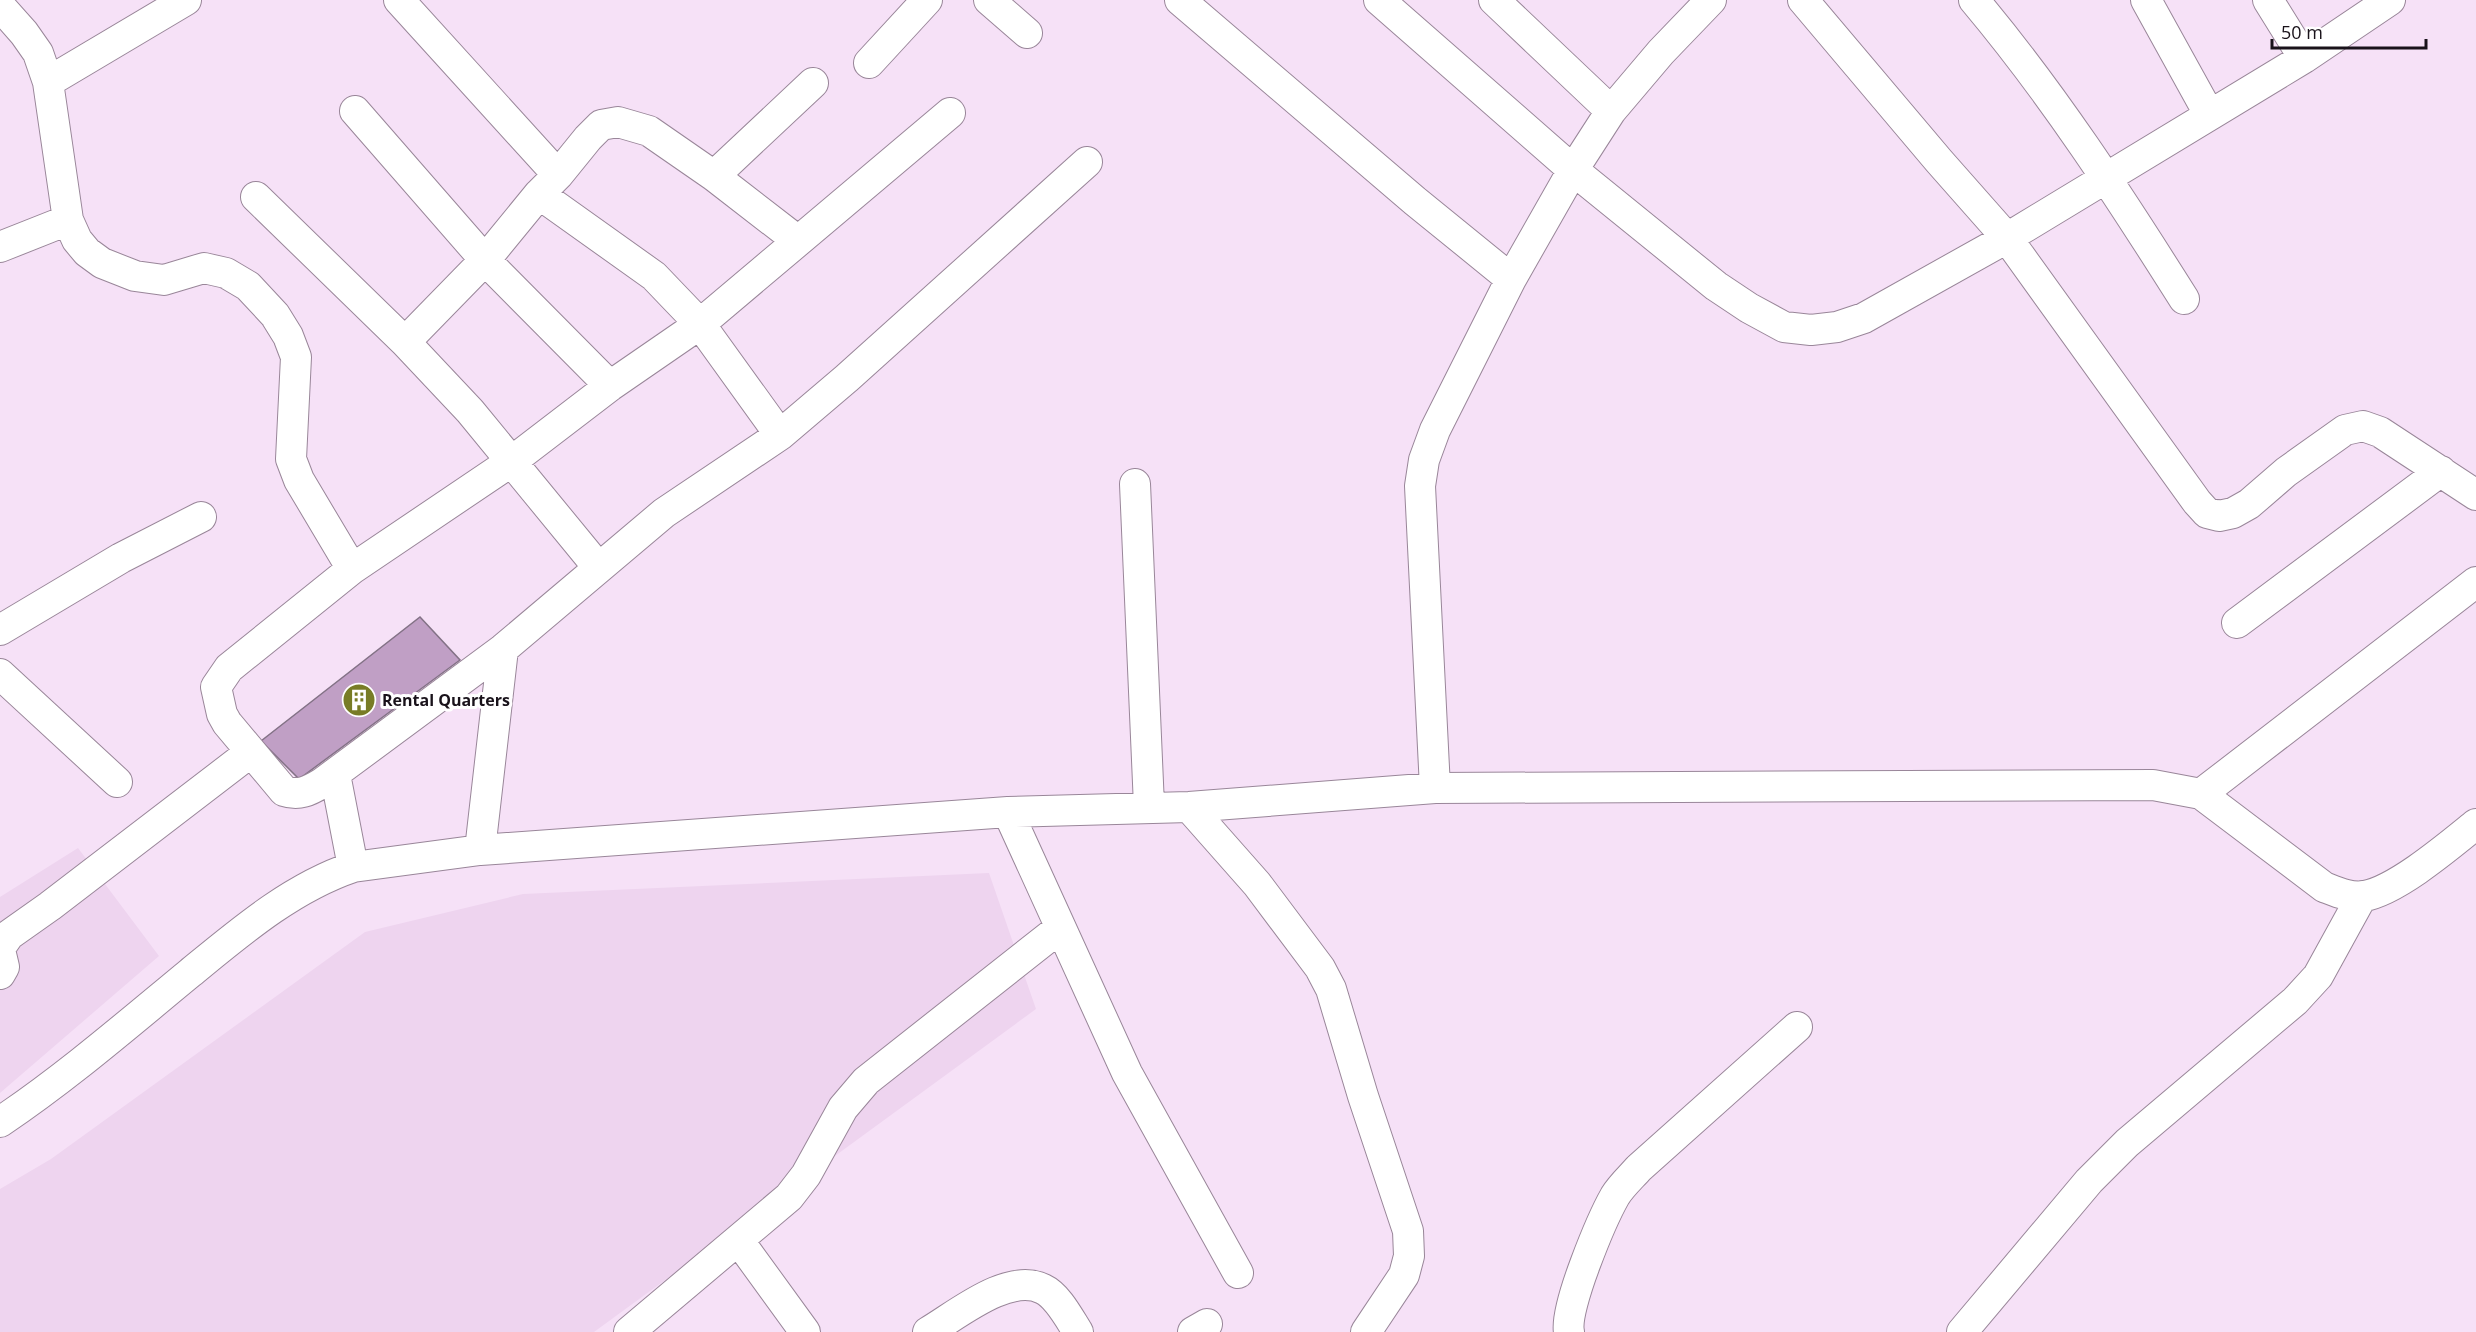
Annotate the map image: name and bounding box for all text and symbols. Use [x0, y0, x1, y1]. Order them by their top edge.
scale bar [2272, 12, 2426, 50]
text: 50 m [2281, 20, 2323, 44]
building icon: Rental Quarters [341, 682, 377, 718]
place label: Rental Quarters [382, 689, 510, 711]

